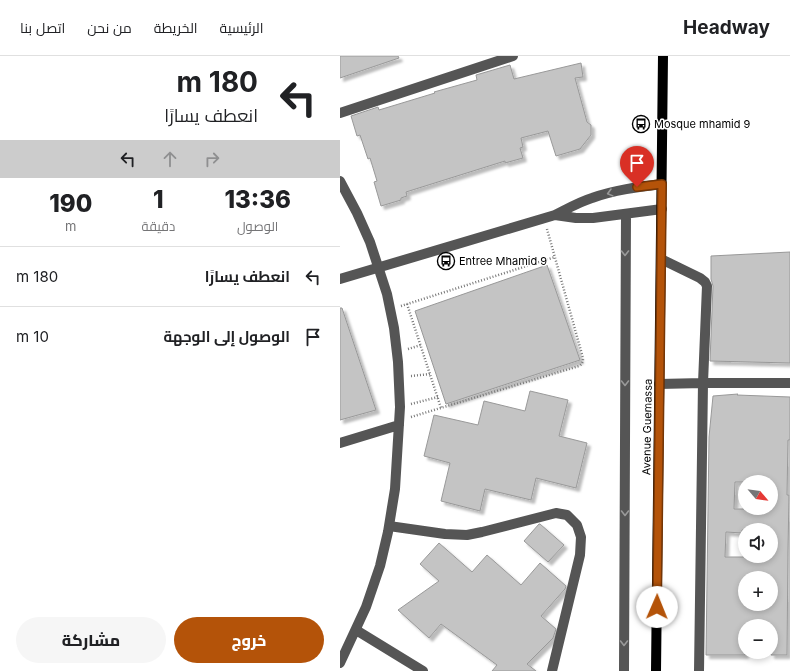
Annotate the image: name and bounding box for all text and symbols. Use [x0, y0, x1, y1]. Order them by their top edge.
text: Headway [683, 16, 770, 39]
text: اتصل بنا [20, 19, 65, 36]
text: من نحن [87, 19, 132, 36]
text: الخريطة [154, 19, 198, 36]
text: الرئيسية [220, 19, 263, 36]
text: 180 m [177, 65, 258, 99]
icon: left [272, 72, 324, 124]
text: انعطف يسارًا [164, 105, 258, 126]
bus stop icon: Mosque mhamid 9 [631, 114, 651, 134]
place label: Mosque mhamid 9 [654, 117, 751, 131]
pin [620, 146, 654, 187]
icon: left [117, 148, 139, 170]
icon: ahead [159, 148, 181, 170]
icon: right [201, 148, 223, 170]
icon: arrive [626, 152, 648, 174]
text: 1 [153, 185, 164, 214]
text: 13:36 [224, 185, 291, 214]
one-way arrow [606, 188, 613, 197]
text: 190 [49, 189, 92, 218]
text: m [65, 218, 76, 234]
text: دقيقة [141, 218, 175, 234]
text: الوصول [237, 218, 278, 234]
one-way arrow [621, 250, 629, 256]
bus stop icon: Entree Mhamid 9 [436, 251, 456, 271]
place label: Entree Mhamid 9 [459, 254, 547, 268]
icon: left [302, 266, 324, 288]
text: 180 m [16, 267, 58, 286]
text: انعطف يسارًا [205, 267, 290, 286]
icon: arrive [302, 326, 324, 348]
text: 10 m [16, 327, 49, 346]
text: الوصول إلى الوجهة [163, 327, 290, 346]
street label: Avenue Guemassa [639, 379, 655, 475]
one-way arrow [621, 380, 629, 386]
north arrow [738, 475, 778, 515]
map controls [738, 475, 778, 659]
one-way arrow [621, 510, 629, 516]
button: sound [738, 523, 778, 563]
button: + [738, 571, 778, 611]
position arrow [636, 586, 678, 628]
button: مشاركة [16, 617, 166, 663]
button: خروج [174, 617, 324, 663]
button: − [738, 619, 778, 659]
one-way arrow [620, 640, 628, 646]

